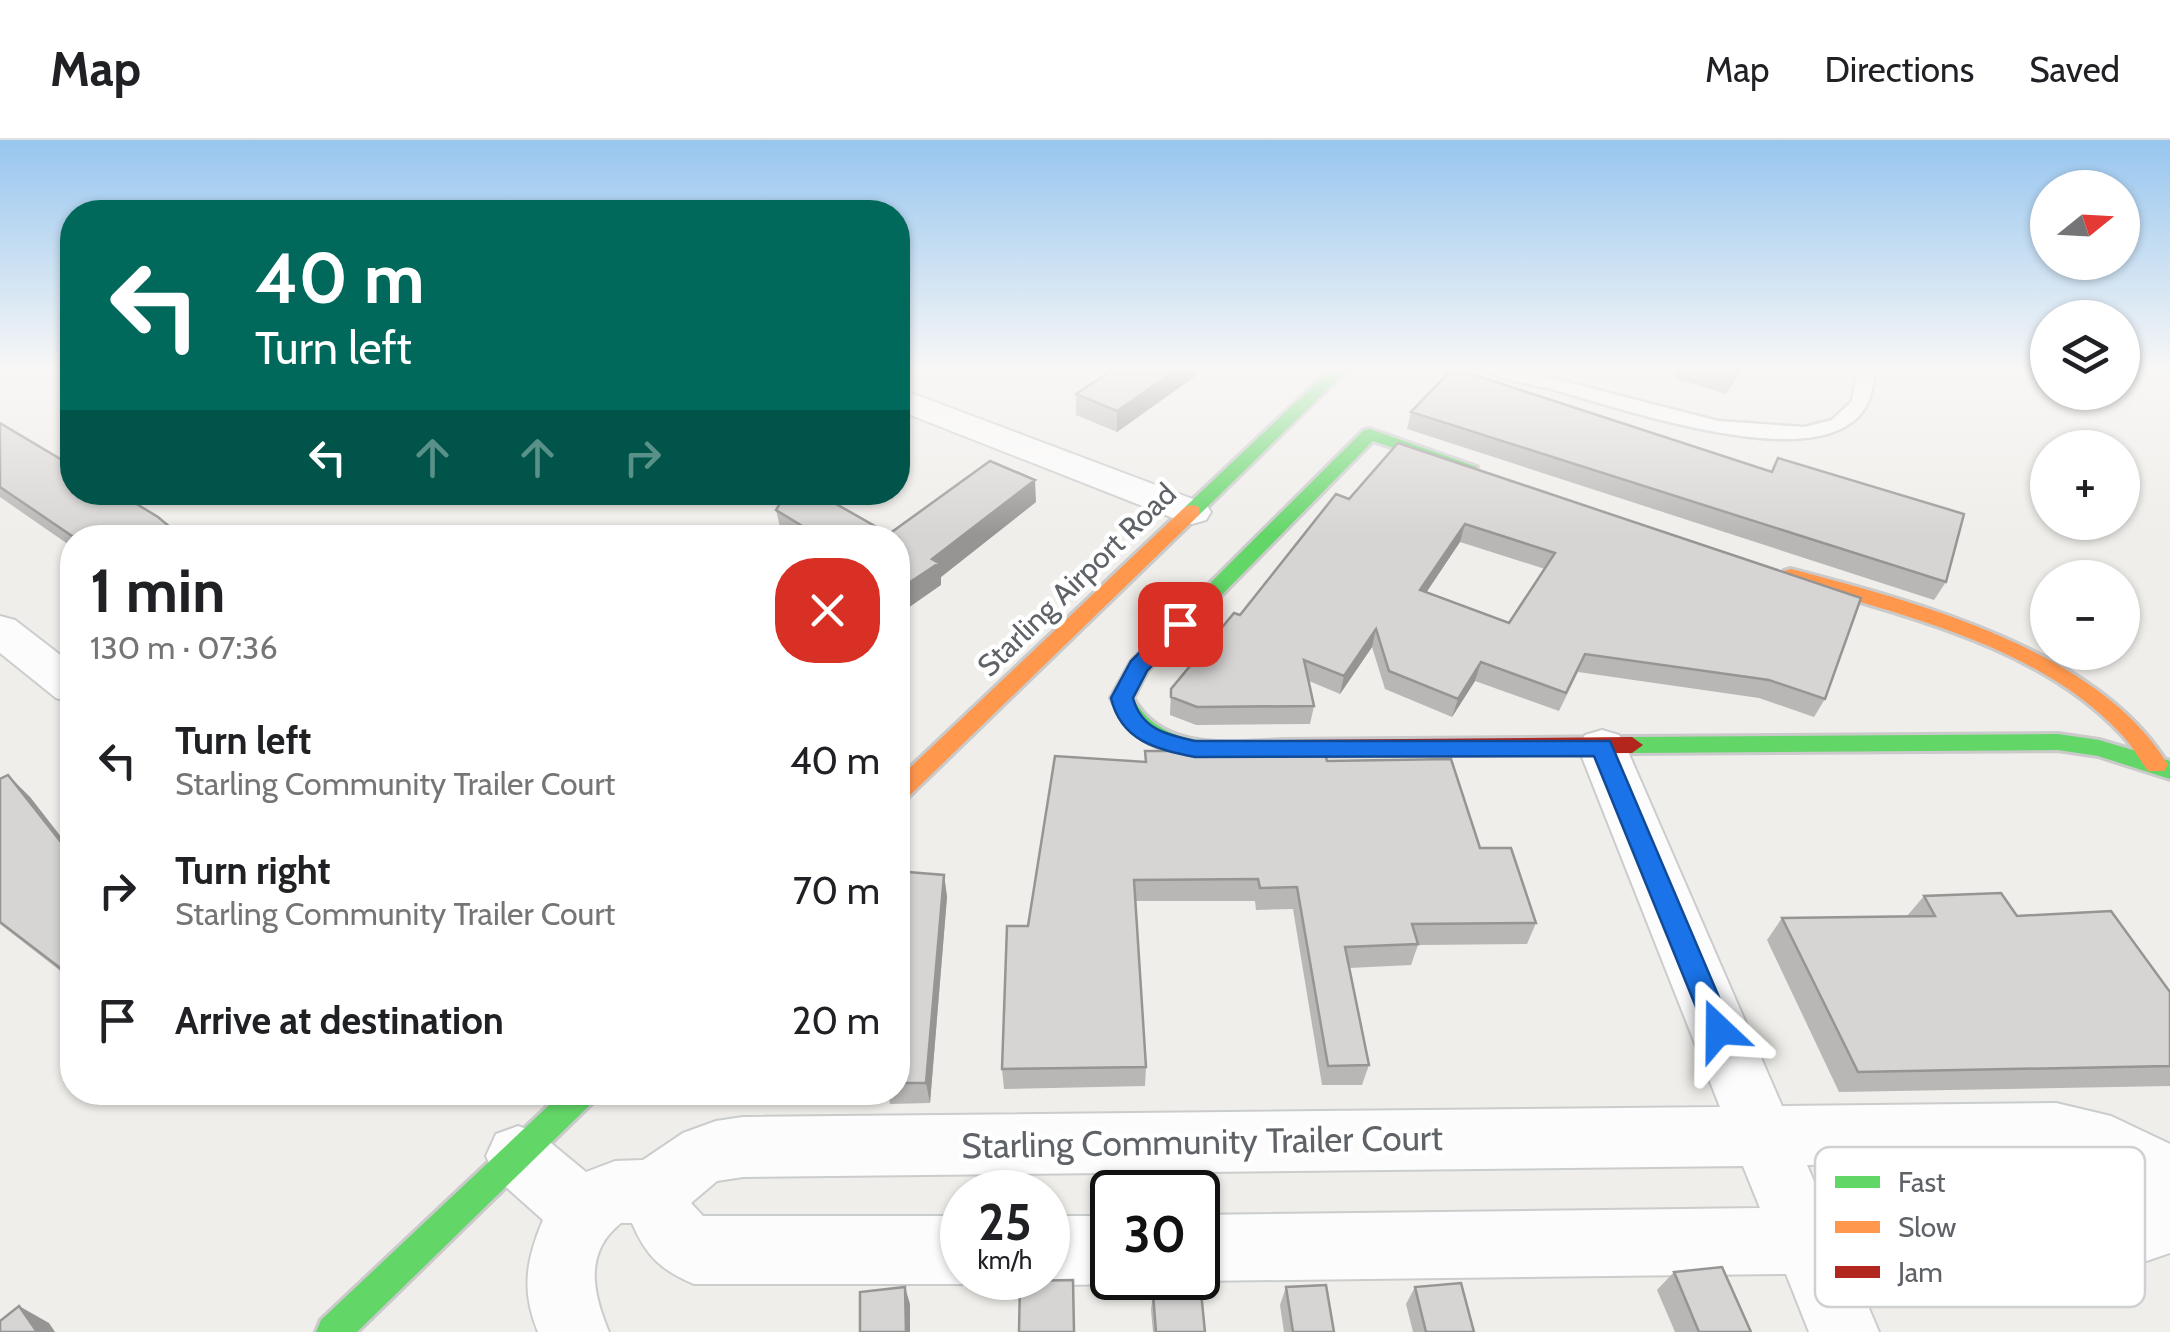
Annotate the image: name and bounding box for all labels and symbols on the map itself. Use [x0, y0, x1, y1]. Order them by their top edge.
north arrow [2030, 170, 2140, 280]
street label: Starling Airport Road [970, 475, 1184, 684]
pin [1138, 582, 1223, 667]
position arrow [1667, 978, 1771, 1082]
street label: Starling Community Trailer Court [961, 1116, 1443, 1167]
legend [1815, 1147, 2145, 1307]
text: Fast [1898, 1165, 1946, 1199]
speed limit sign: 30 [1090, 1170, 1220, 1300]
text: Slow [1898, 1210, 1956, 1244]
text: Jam [1897, 1255, 1943, 1289]

